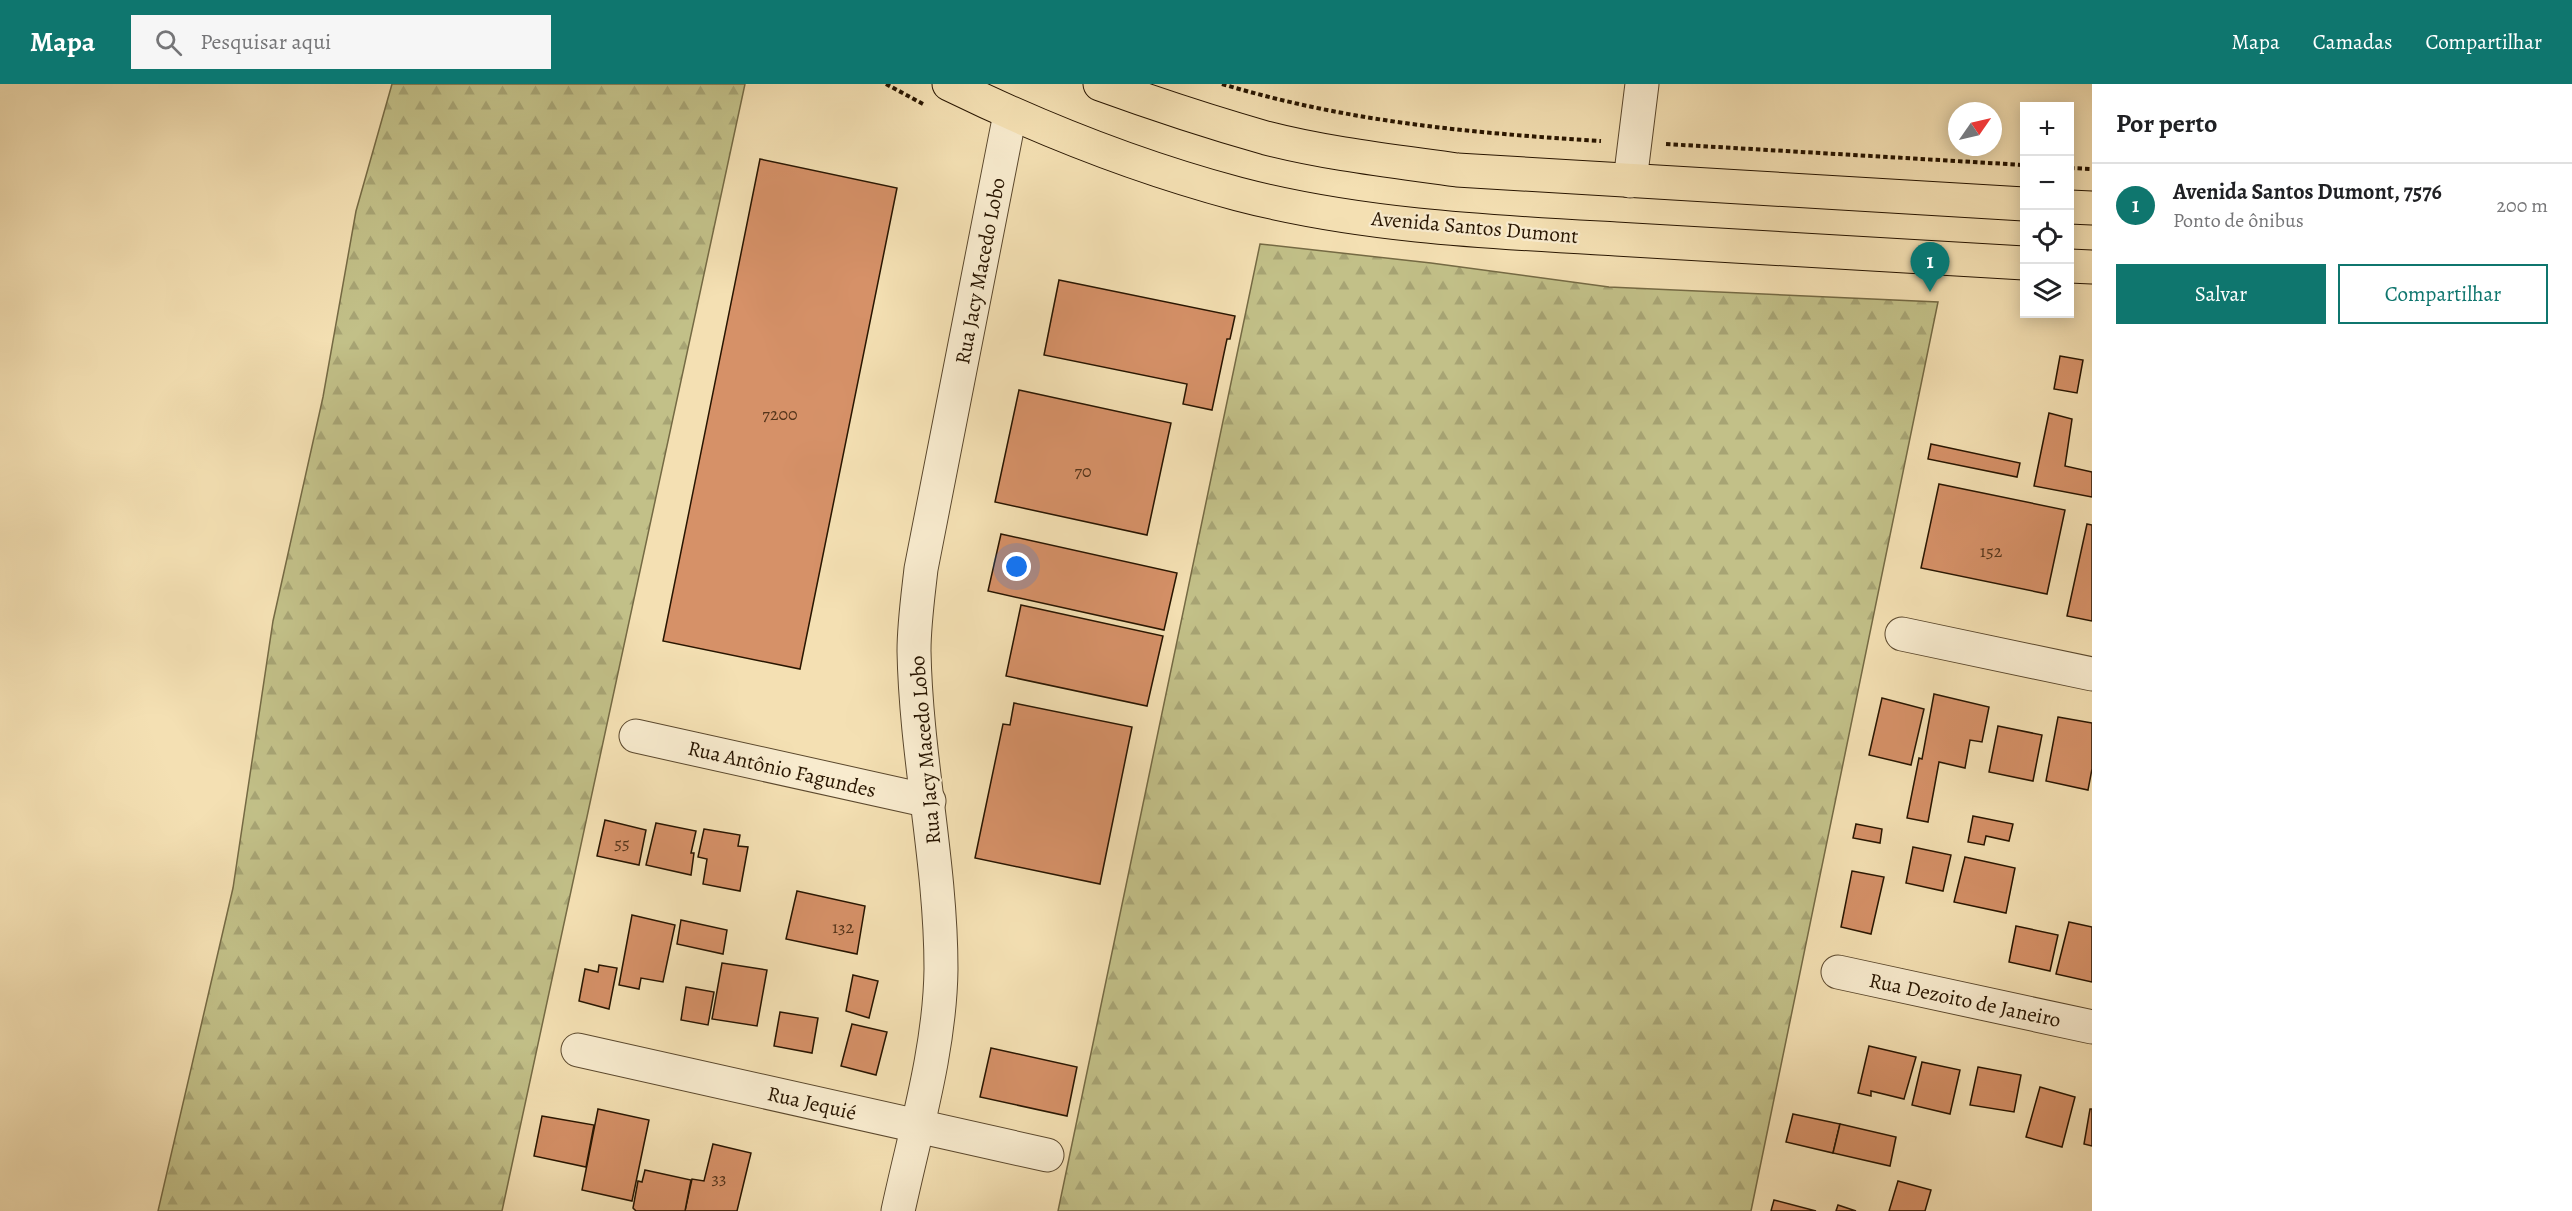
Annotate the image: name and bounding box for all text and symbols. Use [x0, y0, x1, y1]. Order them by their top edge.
search box [131, 15, 551, 69]
text: Mapa [30, 23, 95, 61]
icon: search [152, 26, 185, 59]
text: Pesquisar aqui [200, 27, 331, 57]
text: Mapa [2231, 28, 2280, 56]
text: Camadas [2313, 28, 2392, 56]
text: Compartilhar [2425, 28, 2542, 56]
north arrow [1948, 102, 2002, 156]
map controls [2020, 102, 2074, 318]
button: + [2020, 102, 2074, 156]
text: Por perto [2116, 106, 2217, 141]
button: − [2020, 156, 2074, 210]
street label: Rua Jacy Macedo Lobo [948, 175, 1012, 367]
text: Avenida Santos Dumont, 7576 [2173, 177, 2442, 207]
text: 1 [2132, 192, 2139, 219]
text: 200 m [2497, 192, 2548, 219]
street label: Avenida Santos Dumont [1369, 204, 1580, 250]
text: Ponto de ônibus [2173, 207, 2304, 234]
button: locate [2020, 210, 2074, 264]
pin: 1 [1910, 242, 1950, 292]
button: layers [2020, 264, 2074, 318]
button: Salvar [2116, 264, 2326, 324]
button: Compartilhar [2338, 264, 2548, 324]
house number: 7200 [762, 402, 798, 426]
house number: 70 [1074, 459, 1092, 483]
house number: 152 [1980, 539, 2003, 563]
your location [1002, 552, 1031, 581]
street label: Rua Jacy Macedo Lobo [903, 654, 947, 846]
street label: Rua Antônio Fagundes [685, 734, 879, 804]
house number: 55 [614, 831, 630, 855]
house number: 132 [832, 915, 855, 939]
street label: Rua Dezoito de Janeiro [1867, 966, 2063, 1034]
street label: Rua Jequié [765, 1079, 859, 1127]
house number: 33 [712, 1166, 726, 1190]

